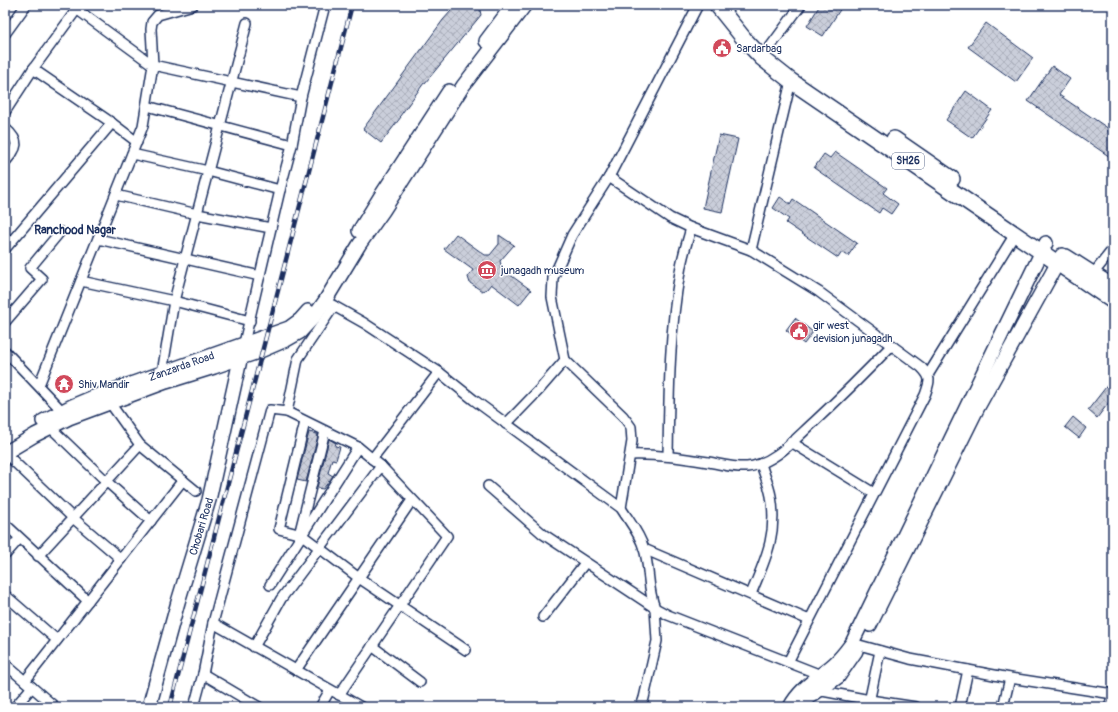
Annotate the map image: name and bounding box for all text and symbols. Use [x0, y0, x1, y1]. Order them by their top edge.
public building icon: Sardarbag [711, 37, 733, 59]
place label: Sardarbag [736, 42, 782, 55]
road number: SH26 [892, 153, 924, 169]
district label: Ranchood Nagar [34, 223, 117, 238]
museum icon: junagadh museum [476, 259, 498, 281]
place label: junagadh museum [500, 264, 585, 277]
place label: gir west devision junagadh [813, 319, 893, 345]
public building icon: gir west devision junagadh [788, 320, 810, 342]
street label: Zanzarda Road [147, 348, 216, 384]
temple icon: Shiv Mandir [53, 373, 75, 395]
place label: Shiv Mandir [78, 378, 130, 391]
street label: Chobari Road [186, 496, 216, 557]

